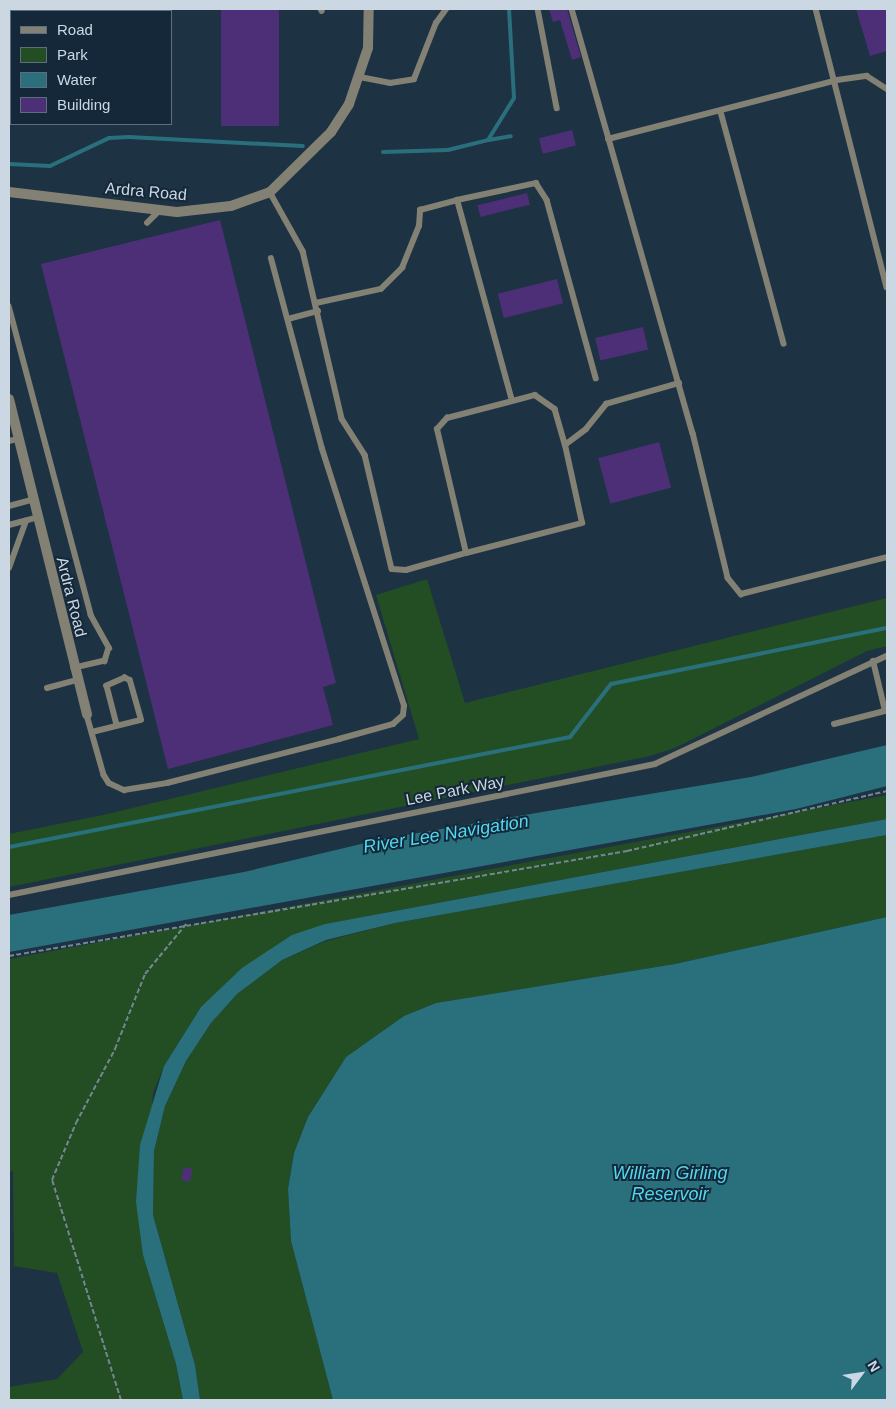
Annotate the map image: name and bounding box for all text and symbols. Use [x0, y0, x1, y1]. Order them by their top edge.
legend [10, 10, 172, 125]
text: Road [57, 21, 93, 38]
text: Park [57, 46, 88, 63]
text: Water [57, 71, 96, 88]
text: Building [57, 96, 110, 113]
street label: Ardra Road [104, 179, 188, 205]
street label: Ardra Road [52, 555, 90, 639]
street label: Lee Park Way [404, 772, 506, 810]
water label: River Lee Navigation [362, 810, 530, 858]
water label: William Girling Reservoir [613, 1163, 727, 1206]
north arrow [836, 1349, 886, 1399]
text: N [864, 1358, 883, 1375]

